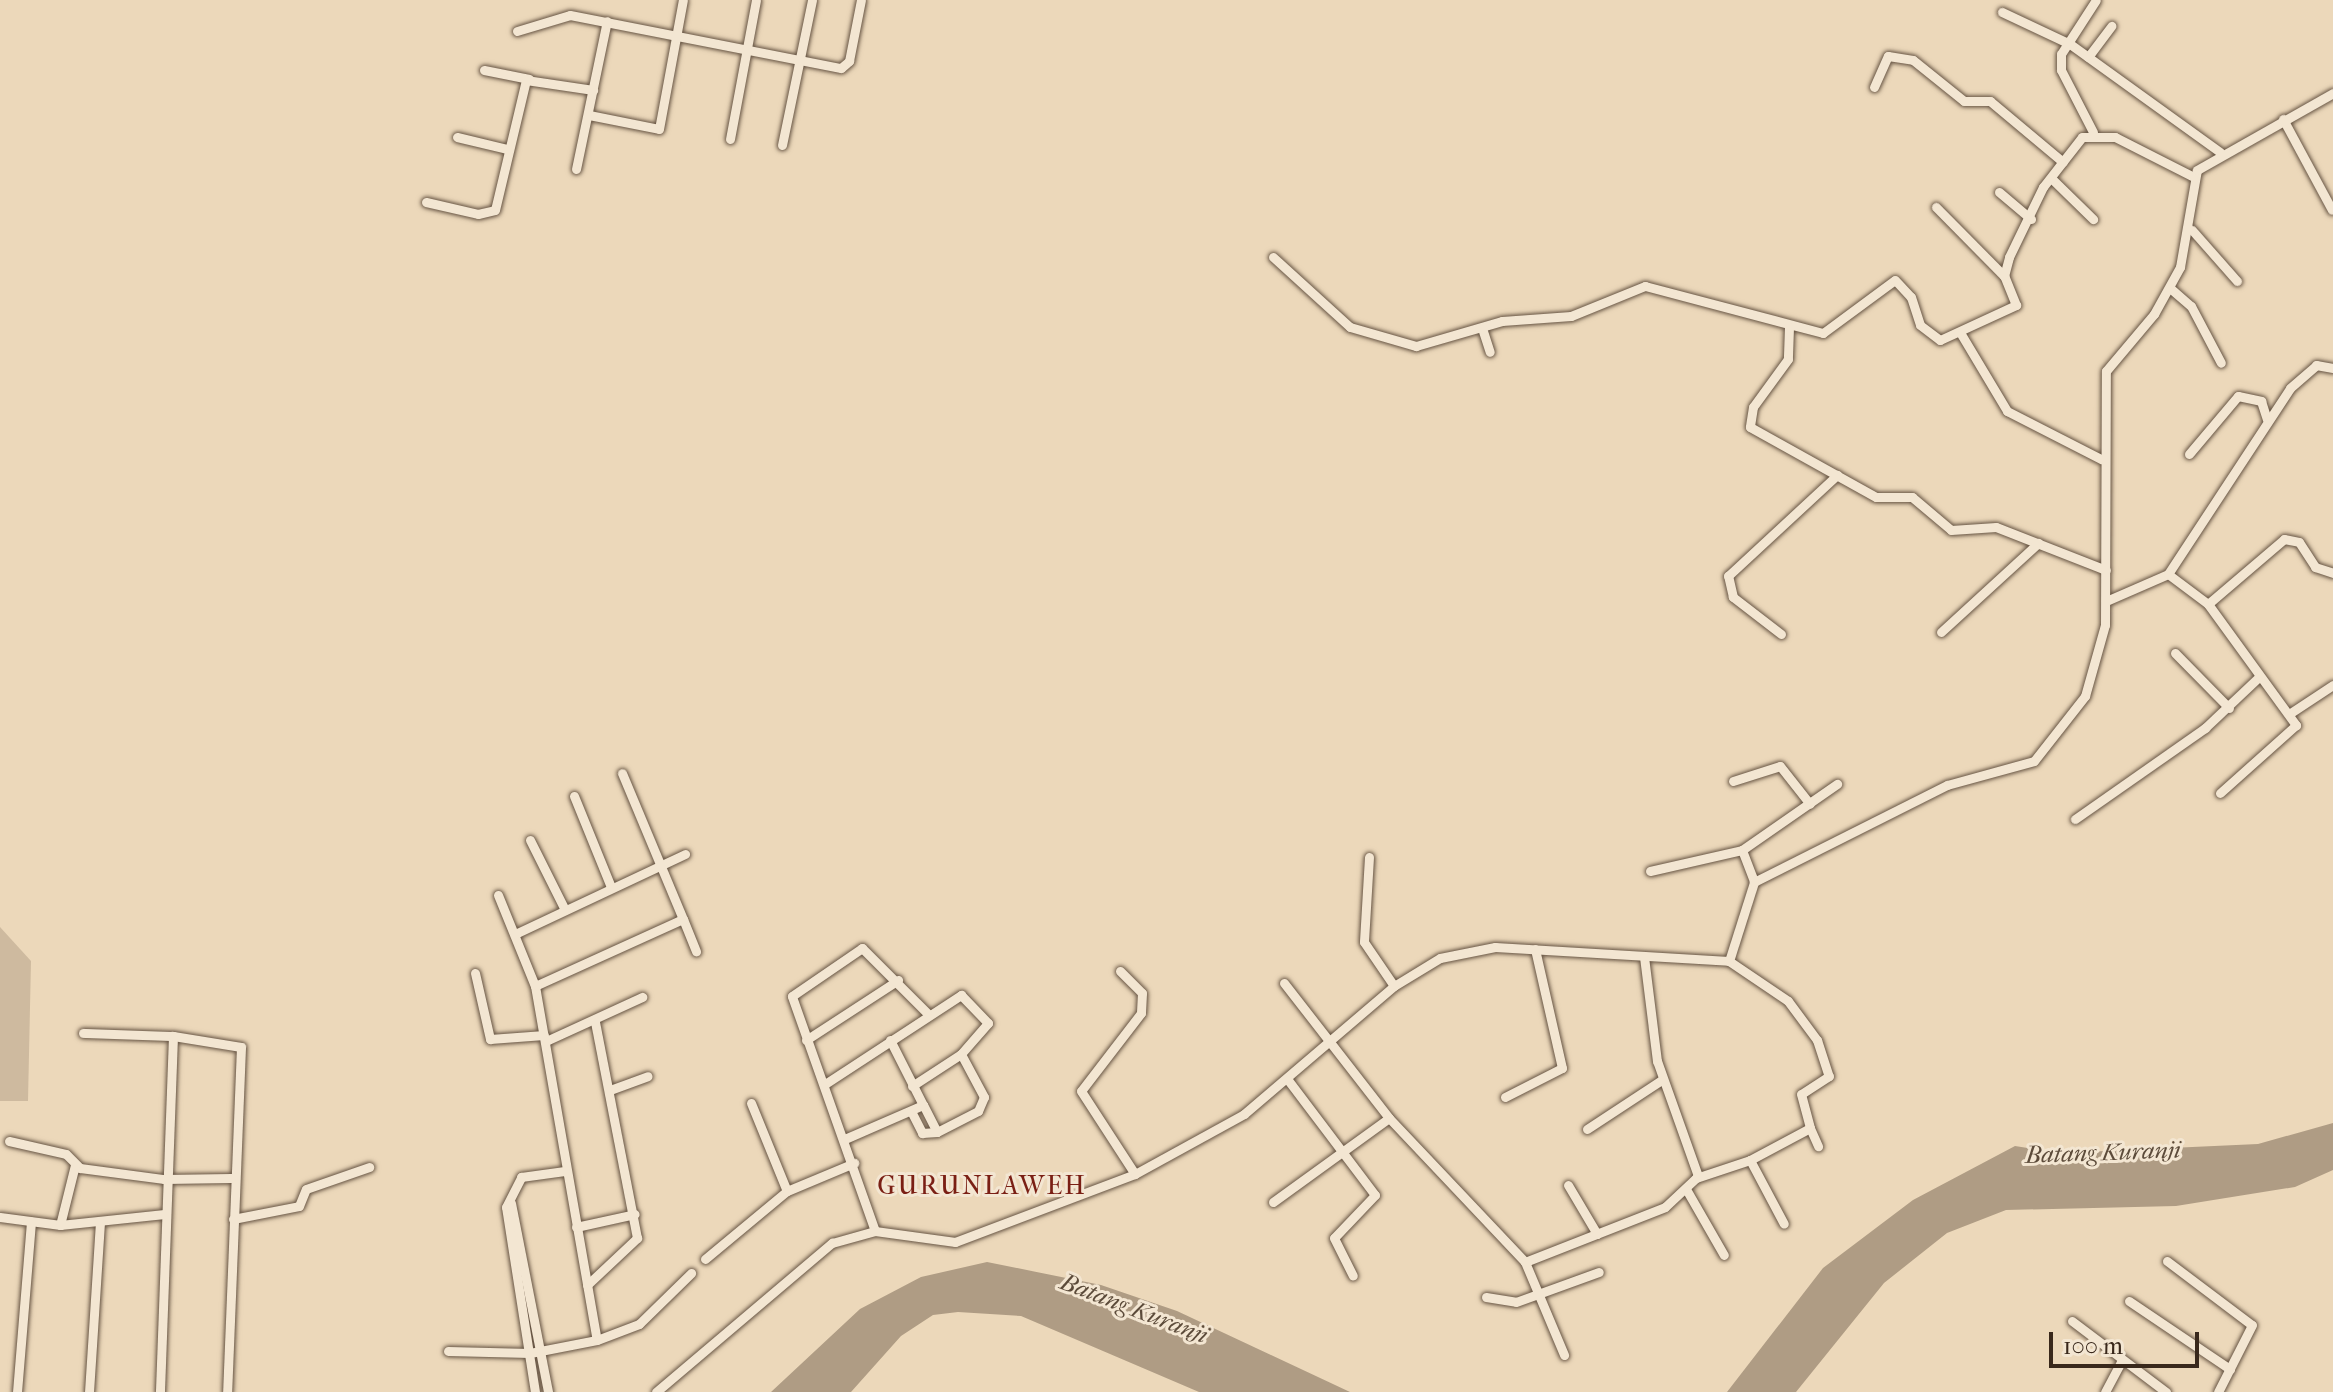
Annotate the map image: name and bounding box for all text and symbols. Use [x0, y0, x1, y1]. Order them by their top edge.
water label: Batang Kuranji [2025, 1136, 2181, 1170]
district label: GURUNLAWEH [877, 1170, 1087, 1202]
water label: Batang Kuranji [1056, 1268, 1212, 1350]
scale bar [2053, 1316, 2203, 1366]
text: 100 m [2063, 1332, 2123, 1360]

